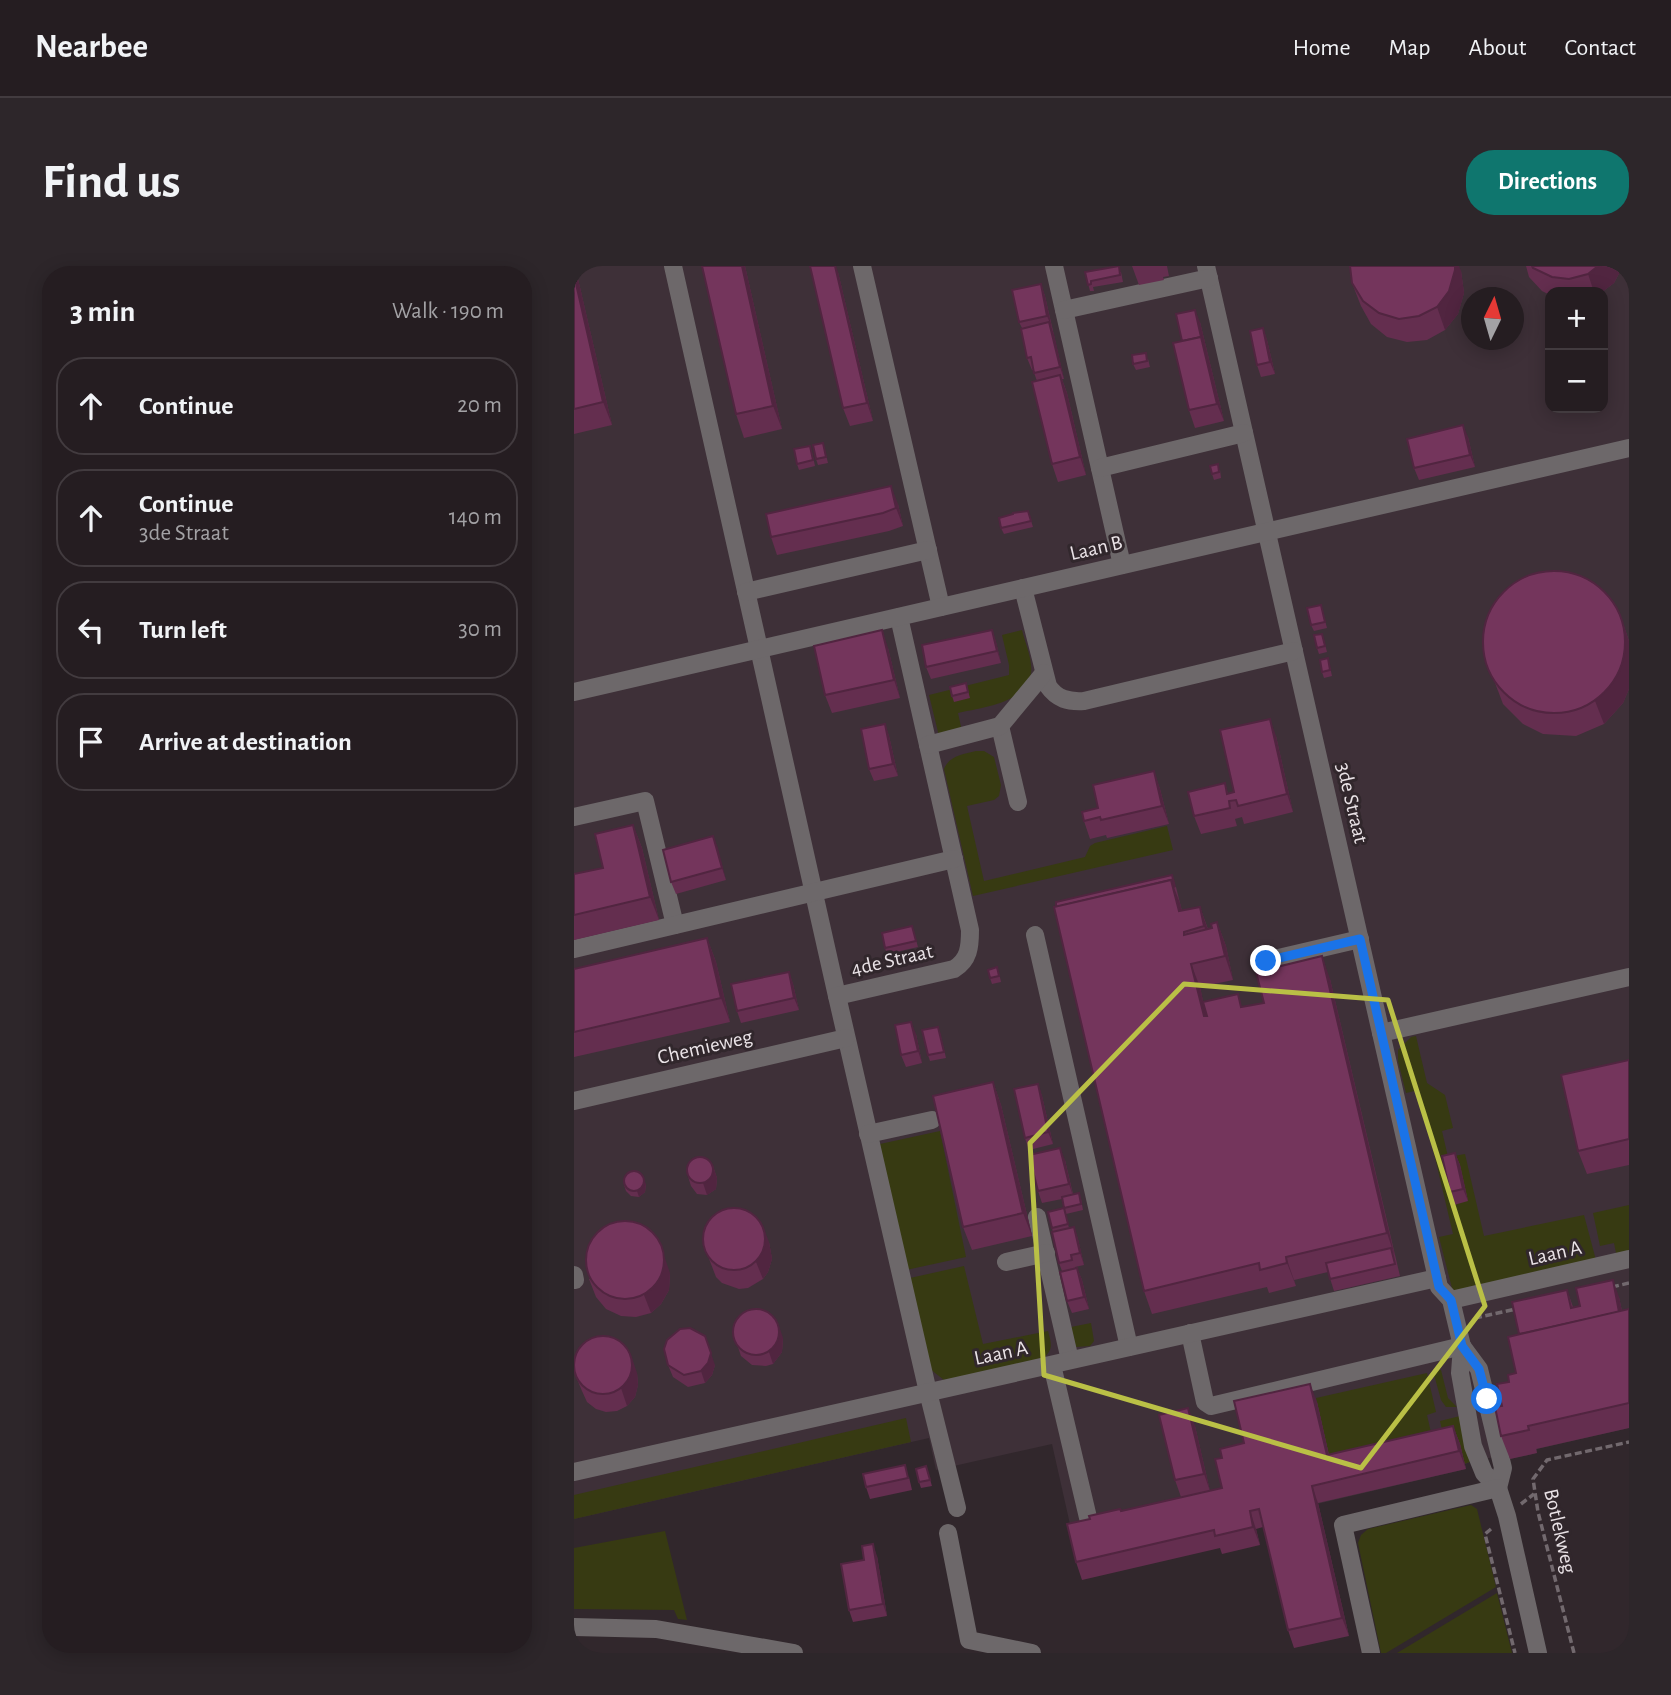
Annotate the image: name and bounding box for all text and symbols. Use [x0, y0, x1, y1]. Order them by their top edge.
text: Nearbee [35, 31, 148, 64]
text: Home [1293, 36, 1351, 60]
text: Map [1389, 36, 1431, 60]
text: About [1469, 36, 1526, 60]
text: Contact [1564, 36, 1636, 60]
button: Directions [1466, 150, 1629, 215]
text: Find us [42, 158, 181, 207]
north arrow [1461, 287, 1524, 350]
map controls [1545, 287, 1608, 413]
button: + [1545, 287, 1608, 350]
text: 3 min [70, 297, 135, 327]
text: Walk · 190 m [392, 300, 504, 323]
button: − [1545, 350, 1608, 413]
icon: ahead [72, 387, 110, 425]
text: Continue [139, 393, 234, 419]
text: 20 m [457, 394, 502, 417]
text: Continue [139, 491, 234, 517]
icon: ahead [72, 499, 110, 537]
text: 140 m [449, 506, 502, 529]
text: 3de Straat [139, 522, 229, 545]
street label: Laan B [1068, 532, 1124, 564]
icon: left [72, 611, 110, 649]
text: Turn left [139, 617, 227, 643]
text: 30 m [458, 618, 502, 641]
icon: arrive [72, 723, 110, 761]
text: Arrive at destination [139, 729, 352, 755]
street label: 3de Straat [1333, 761, 1372, 846]
street label: 4de Straat [849, 940, 935, 980]
route end [1250, 945, 1281, 976]
street label: Chemieweg [656, 1026, 755, 1068]
street label: Laan A [1526, 1237, 1584, 1269]
street label: Laan A [972, 1337, 1030, 1369]
route start [1471, 1383, 1502, 1414]
street label: Botlekweg [1540, 1487, 1580, 1576]

